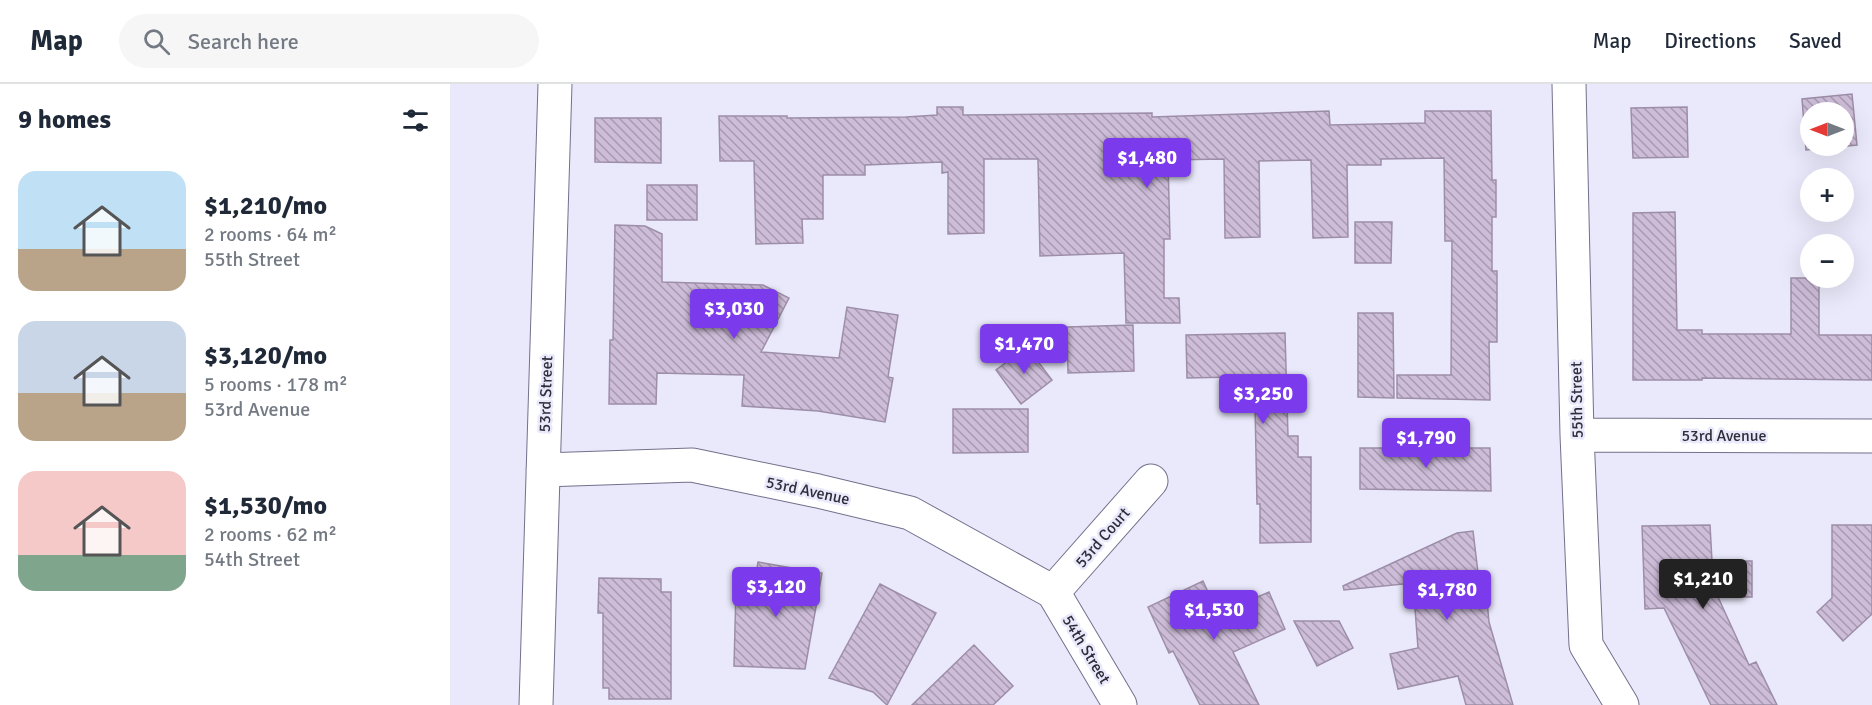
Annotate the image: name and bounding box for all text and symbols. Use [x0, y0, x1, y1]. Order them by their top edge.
search box [119, 14, 539, 68]
text: Map [30, 24, 83, 58]
icon: search [140, 25, 173, 58]
text: Search here [188, 28, 299, 55]
text: Map [1593, 28, 1631, 54]
text: Directions [1664, 28, 1756, 54]
text: Saved [1789, 28, 1842, 54]
north arrow [1800, 102, 1854, 156]
map controls [1800, 102, 1854, 288]
text: 9 homes [18, 104, 111, 136]
icon: filters [399, 104, 432, 137]
pin: $1,480 [1098, 138, 1196, 189]
text: $1,480 [1117, 145, 1177, 170]
button: + [1800, 168, 1854, 222]
text: $1,210/mo [204, 190, 327, 222]
icon: home [66, 195, 138, 267]
text: 2 rooms · 64 m² [204, 222, 337, 247]
button: − [1800, 234, 1854, 288]
text: 55th Street [204, 247, 300, 272]
pin: $3,030 [685, 289, 783, 340]
text: $3,030 [704, 296, 764, 321]
pin: $1,470 [975, 324, 1073, 375]
text: $1,470 [994, 331, 1054, 356]
text: $3,120/mo [204, 340, 327, 372]
icon: home [66, 345, 138, 417]
street label: 53rd Street [535, 355, 557, 433]
street label: 55th Street [1566, 361, 1588, 439]
text: 5 rooms · 178 m² [204, 372, 348, 397]
pin: $3,250 [1214, 374, 1312, 425]
text: $3,250 [1233, 381, 1293, 406]
text: 53rd Avenue [204, 397, 310, 422]
pin: $1,790 [1377, 418, 1475, 469]
text: $1,790 [1396, 425, 1456, 450]
street label: 53rd Avenue [1681, 426, 1767, 446]
street label: 53rd Avenue [764, 472, 851, 510]
text: $1,530/mo [204, 490, 327, 522]
icon: home [66, 495, 138, 567]
street label: 53rd Court [1071, 503, 1135, 572]
text: 2 rooms · 62 m² [204, 522, 337, 547]
text: 54th Street [204, 547, 300, 572]
pin: $1,210 [1654, 559, 1752, 610]
text: $1,210 [1673, 566, 1733, 591]
pin: $3,120 [727, 567, 825, 618]
pin: $1,780 [1398, 570, 1496, 621]
text: $3,120 [746, 574, 806, 599]
text: $1,780 [1417, 577, 1477, 602]
pin: $1,530 [1165, 590, 1263, 641]
text: $1,530 [1184, 597, 1244, 622]
street label: 54th Street [1058, 611, 1115, 688]

